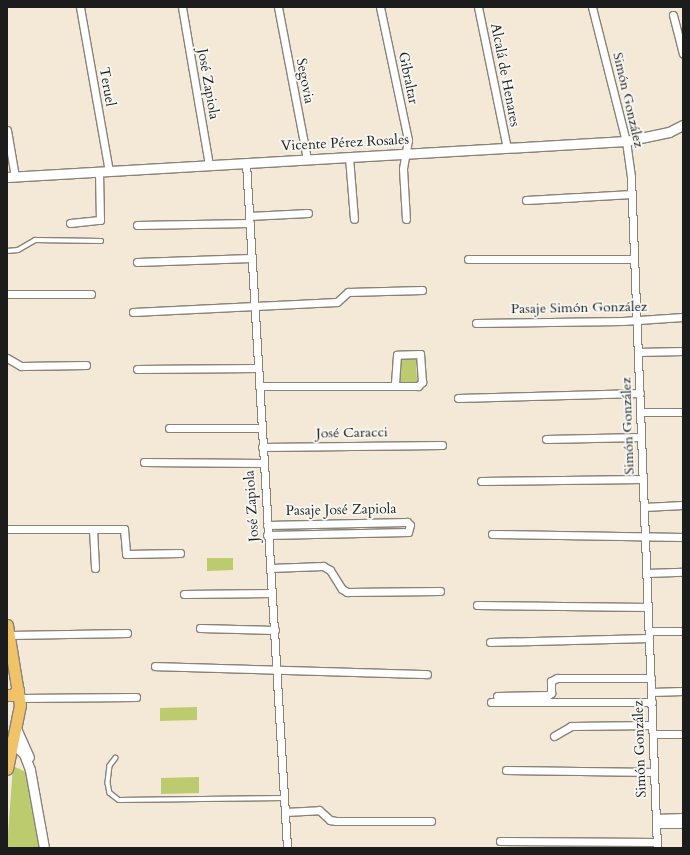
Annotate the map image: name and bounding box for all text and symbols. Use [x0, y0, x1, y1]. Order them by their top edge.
street label: Alcalá de Henares [487, 22, 523, 128]
street label: José Zapiola [194, 47, 222, 121]
street label: Gibraltar [394, 50, 422, 106]
street label: Simón González [609, 51, 647, 149]
street label: Segovia [292, 57, 318, 105]
street label: Teruel [95, 66, 119, 108]
street label: Vicente Pérez Rosales [281, 131, 409, 155]
street label: Pasaje Simón González [511, 298, 647, 318]
street label: Simón González [618, 377, 638, 475]
street label: José Caracci [316, 424, 388, 442]
street label: José Zapiola [241, 470, 263, 542]
street label: Pasaje José Zapiola [285, 501, 397, 519]
street label: Simón González [630, 700, 650, 798]

